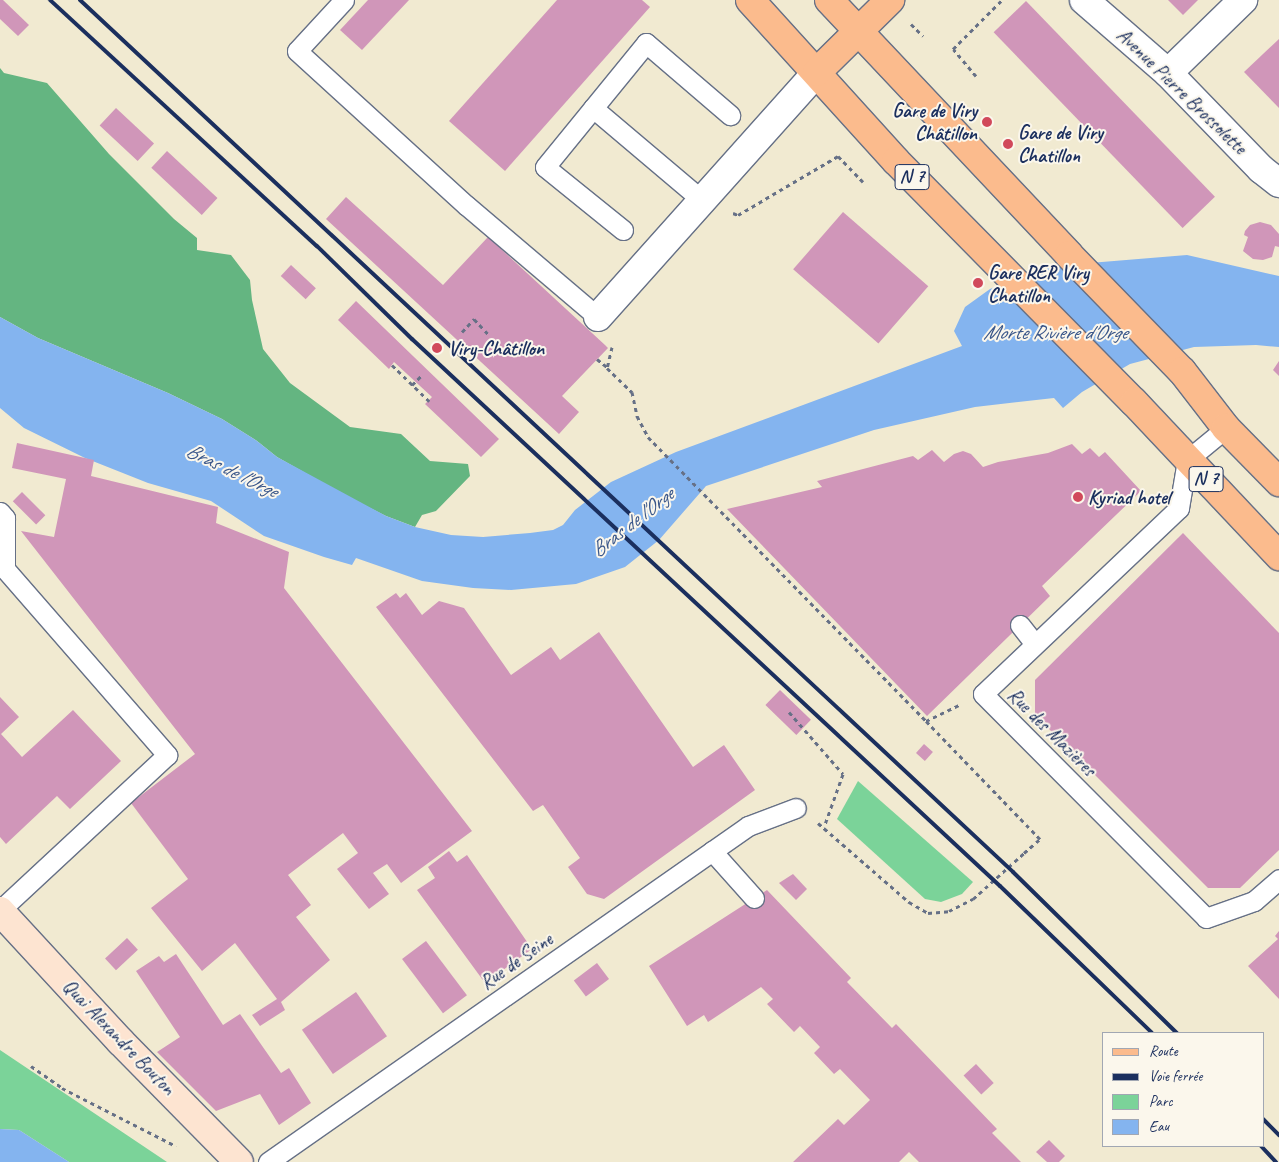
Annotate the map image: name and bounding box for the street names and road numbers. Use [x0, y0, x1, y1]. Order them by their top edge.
street label: Avenue Pierre Brossolette [1112, 23, 1252, 159]
road number: N 7 [894, 160, 930, 193]
road number: N 7 [1188, 462, 1224, 496]
street label: Rue des Mazières [1003, 683, 1101, 781]
street label: Rue de Seine [475, 927, 557, 995]
street label: Quai Alexandre Bouton [58, 974, 180, 1100]

